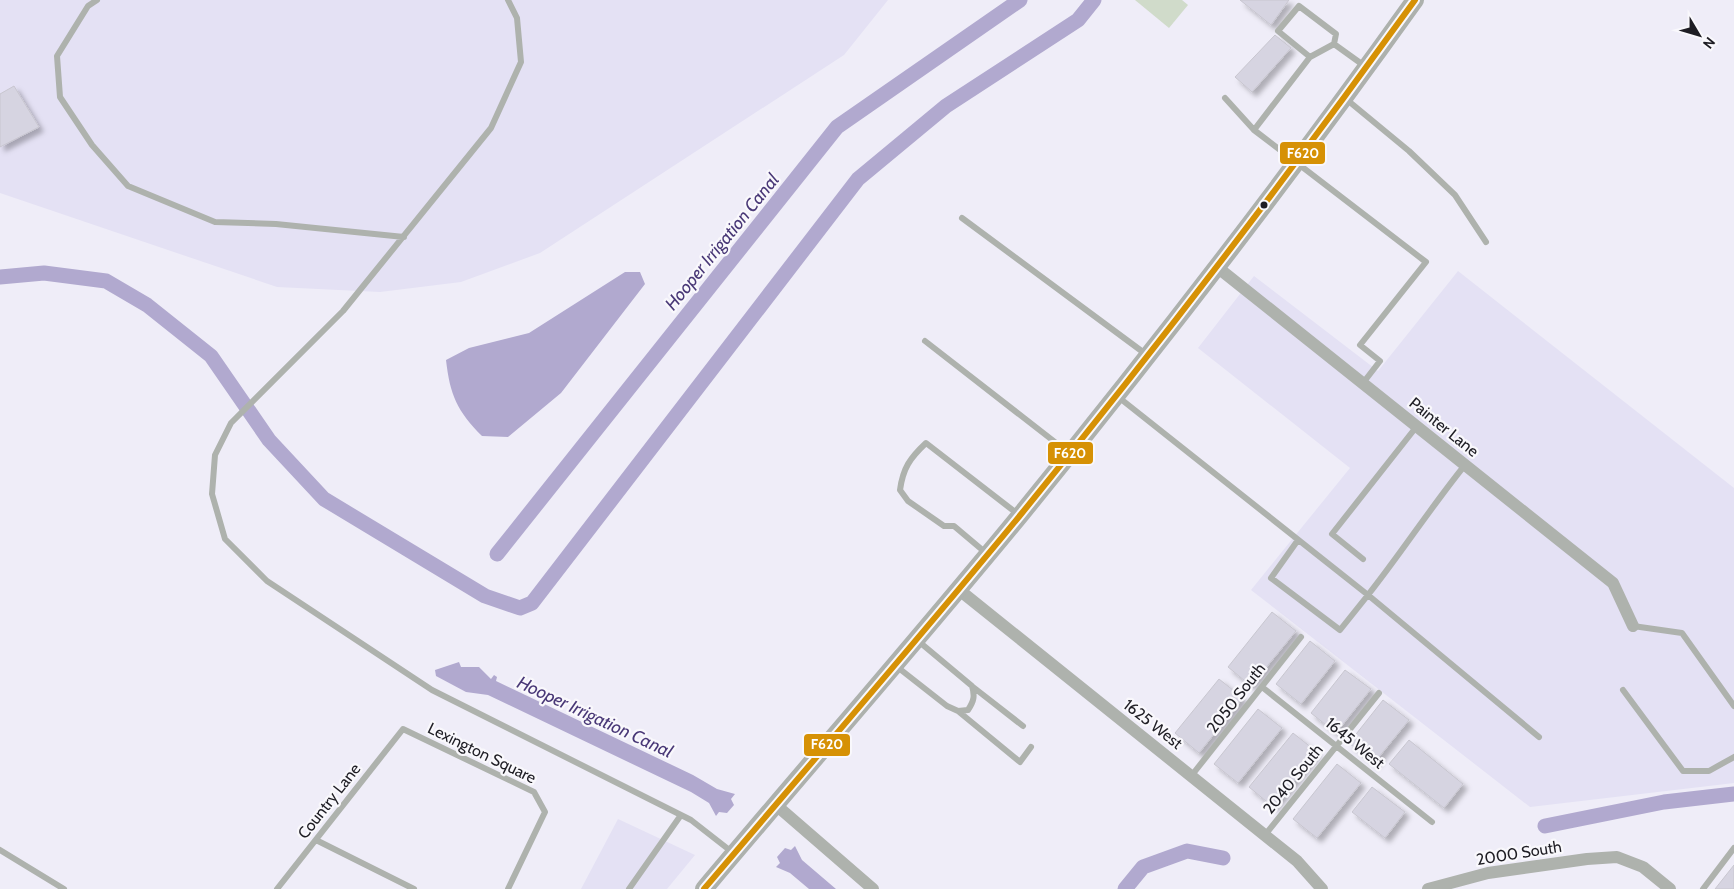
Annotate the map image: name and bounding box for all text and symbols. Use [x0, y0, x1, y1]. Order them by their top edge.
north arrow [1674, 10, 1724, 60]
text: N [1699, 34, 1719, 52]
line badge: F620 [1279, 141, 1326, 165]
text: F620 [1287, 144, 1319, 162]
water label: Hooper Irrigation Canal [660, 169, 784, 315]
unlabelled marker [1259, 200, 1269, 210]
street label: Painter Lane [1405, 393, 1483, 461]
line badge: F620 [1047, 441, 1094, 465]
text: F620 [1054, 444, 1086, 462]
street label: 2050 South [1203, 659, 1269, 737]
water label: Hooper Irrigation Canal [514, 671, 677, 763]
street label: 1625 West [1120, 695, 1187, 753]
street label: 1645 West [1322, 713, 1389, 773]
street label: Lexington Square [425, 719, 539, 787]
line badge: F620 [803, 733, 851, 757]
text: F620 [811, 735, 843, 753]
street label: 2040 South [1259, 740, 1327, 818]
street label: Country Lane [294, 759, 364, 843]
street label: 2000 South [1475, 837, 1563, 869]

